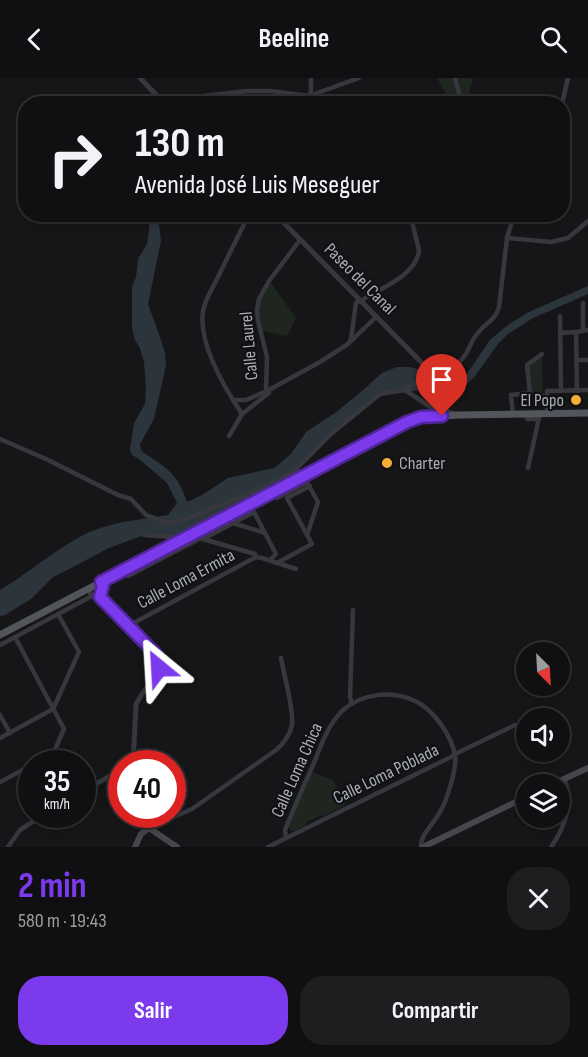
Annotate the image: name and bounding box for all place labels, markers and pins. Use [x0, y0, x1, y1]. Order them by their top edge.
pin [416, 354, 467, 416]
place label: El Popo [520, 390, 564, 411]
marker: El Popo [569, 393, 583, 407]
place label: Charter [399, 453, 446, 474]
marker: Charter [380, 456, 394, 470]

